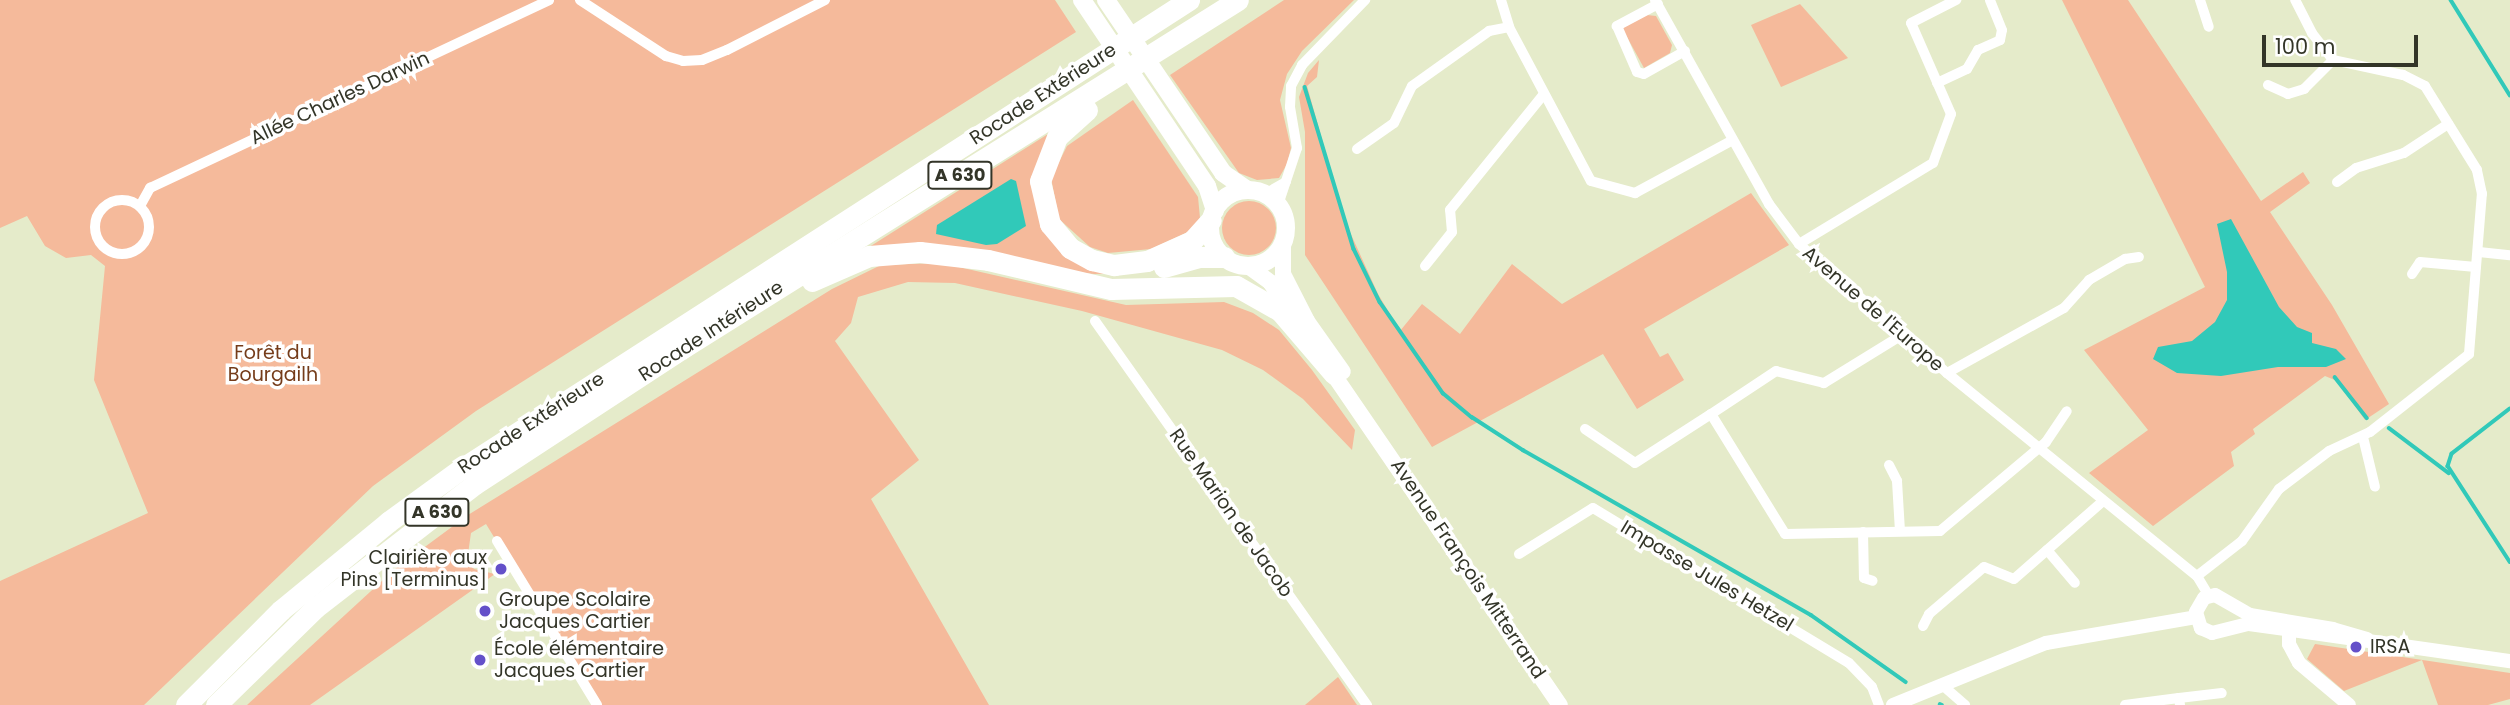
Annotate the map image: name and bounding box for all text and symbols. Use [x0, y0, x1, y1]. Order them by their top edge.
scale bar [2265, 21, 2421, 65]
text: 100 m [2275, 32, 2335, 61]
street label: Rocade Extérieure [966, 38, 1120, 150]
street label: Allée Charles Darwin [247, 47, 433, 149]
road number: A 630 [927, 160, 993, 190]
street label: Avenue de l'Europe [1798, 241, 1948, 377]
street label: Rocade Intérieure [634, 276, 788, 386]
park label: Forêt du Bourgailh [228, 342, 318, 386]
street label: Rocade Extérieure [454, 367, 608, 479]
street label: Rue Marion de Jacob [1164, 425, 1298, 601]
street label: Avenue François Mitterrand [1386, 455, 1550, 683]
road number: A 630 [404, 498, 470, 526]
street label: Impasse Jules Hetzel [1617, 515, 1797, 637]
place label: Clairière aux Pins [Terminus] [340, 547, 487, 591]
marker: Clairière aux Pins [Terminus] [493, 561, 509, 577]
place label: Groupe Scolaire Jacques Cartier [499, 589, 651, 633]
marker: Groupe Scolaire Jacques Cartier [477, 603, 493, 619]
place label: IRSA [2370, 636, 2410, 658]
place label: École élémentaire Jacques Cartier [494, 638, 664, 682]
marker: IRSA [2348, 639, 2364, 655]
marker: École élémentaire Jacques Cartier [472, 652, 488, 668]

